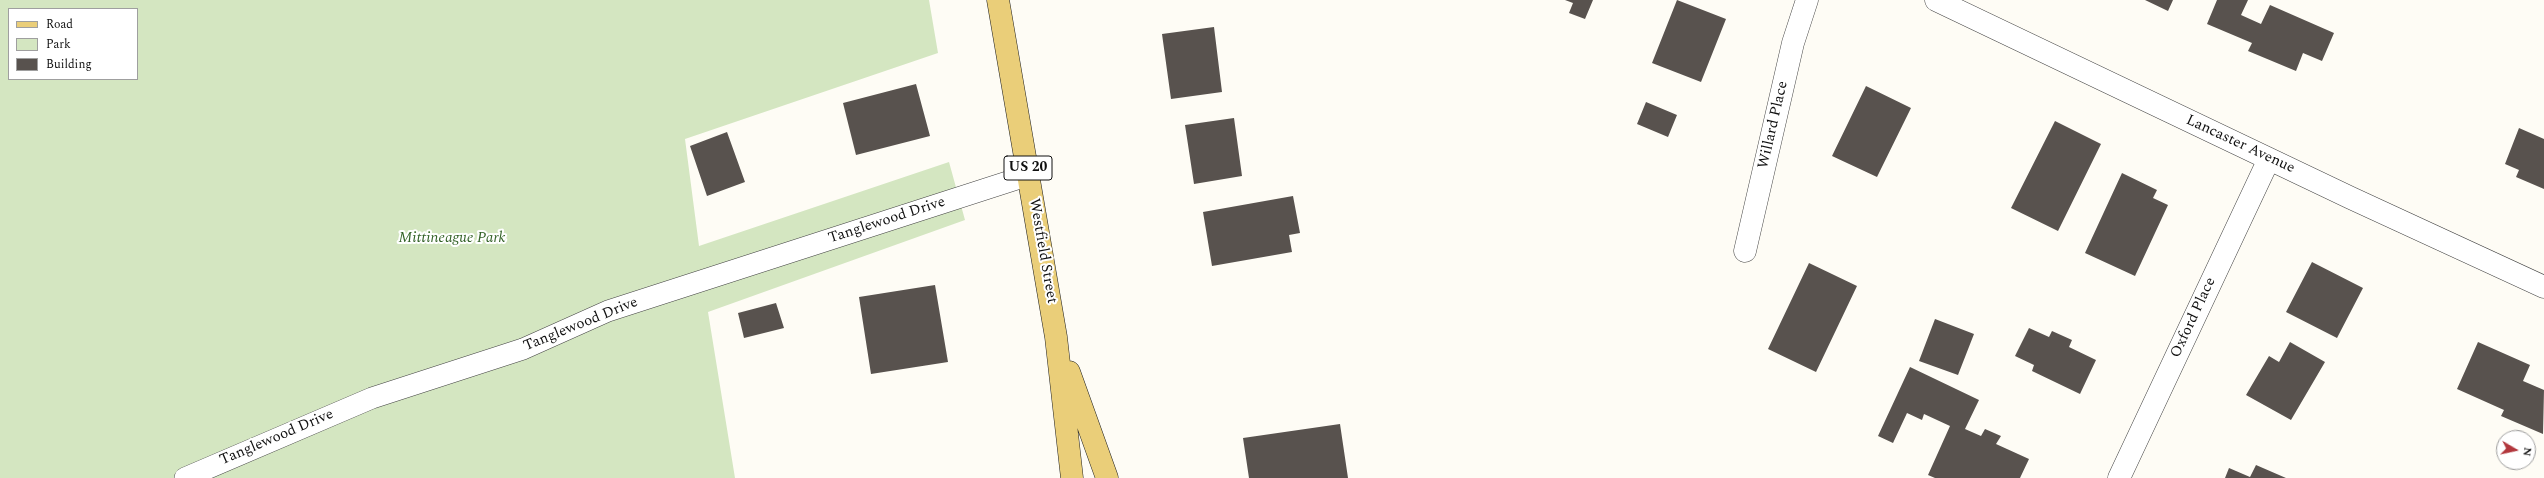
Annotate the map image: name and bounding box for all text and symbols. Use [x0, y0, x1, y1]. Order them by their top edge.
legend [8, 8, 138, 80]
text: Road [46, 15, 73, 34]
text: Park [46, 35, 71, 54]
text: Building [46, 55, 92, 74]
street label: Willard Place [1755, 79, 1793, 171]
street label: Lancaster Avenue [2183, 112, 2297, 178]
road number: US 20 [1004, 156, 1052, 180]
street label: Tanglewood Drive [826, 194, 948, 248]
street label: Westfield Street [1024, 197, 1060, 305]
park label: Mittineague Park [398, 230, 506, 248]
street label: Oxford Place [2168, 275, 2220, 361]
street label: Tanglewood Drive [521, 294, 641, 356]
street label: Tanglewood Drive [217, 406, 337, 470]
north arrow [2496, 430, 2536, 470]
text: N [2518, 446, 2536, 458]

